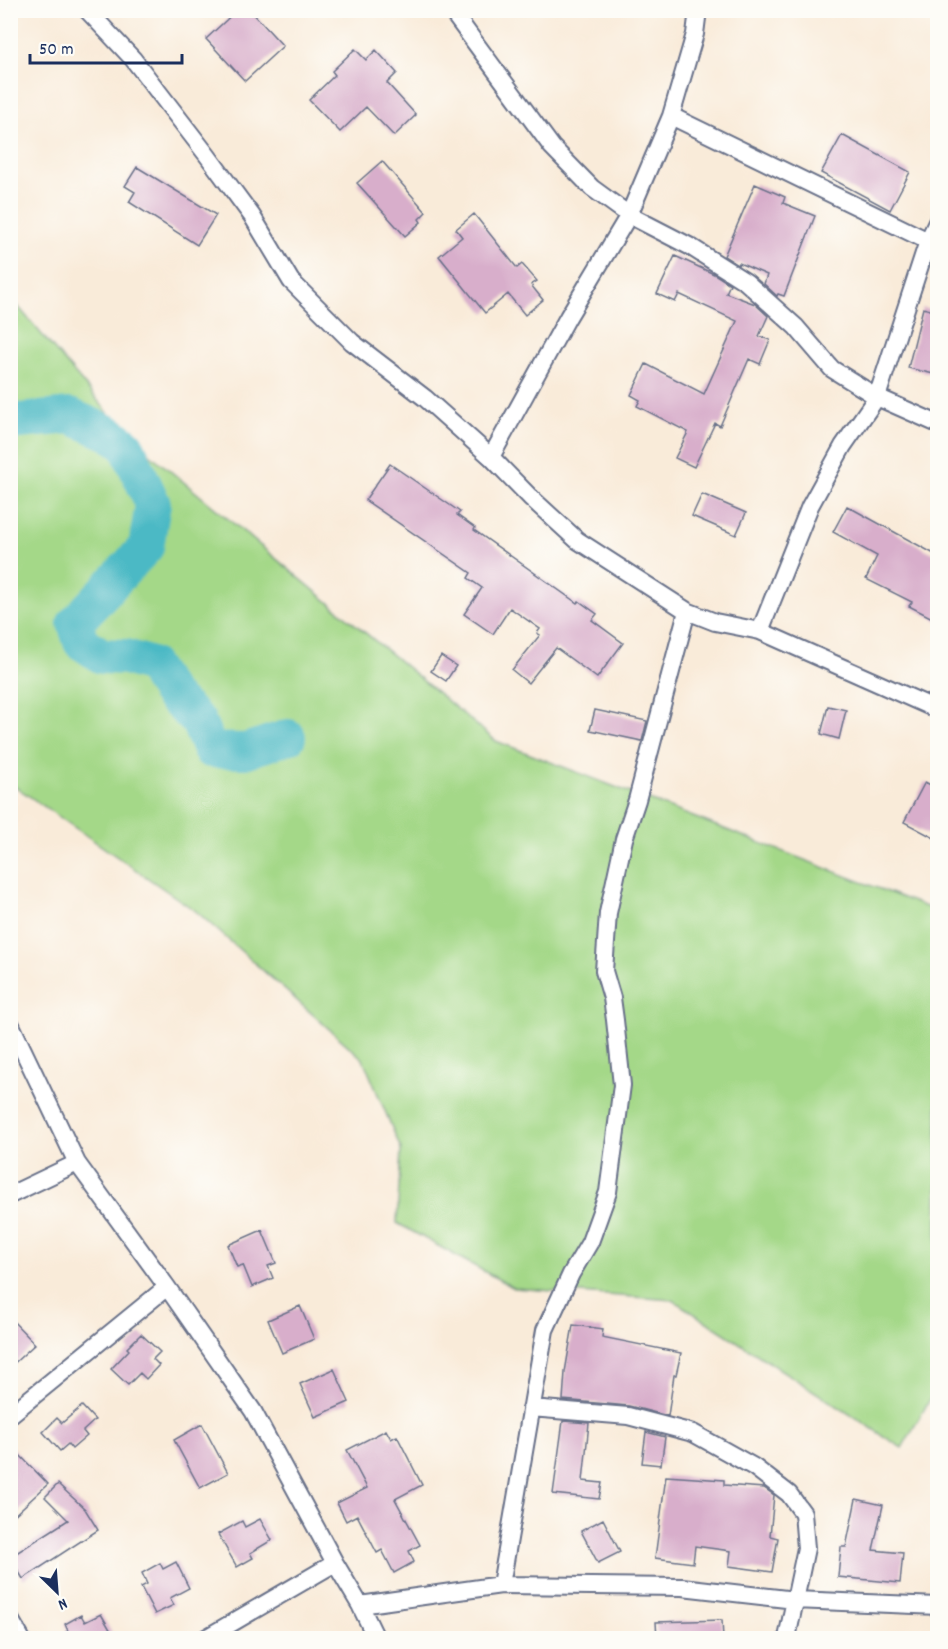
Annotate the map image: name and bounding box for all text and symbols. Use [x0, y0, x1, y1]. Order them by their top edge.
scale bar [30, 27, 182, 65]
text: 50 m [39, 38, 74, 63]
north arrow [27, 1562, 87, 1622]
text: N [54, 1591, 71, 1615]

